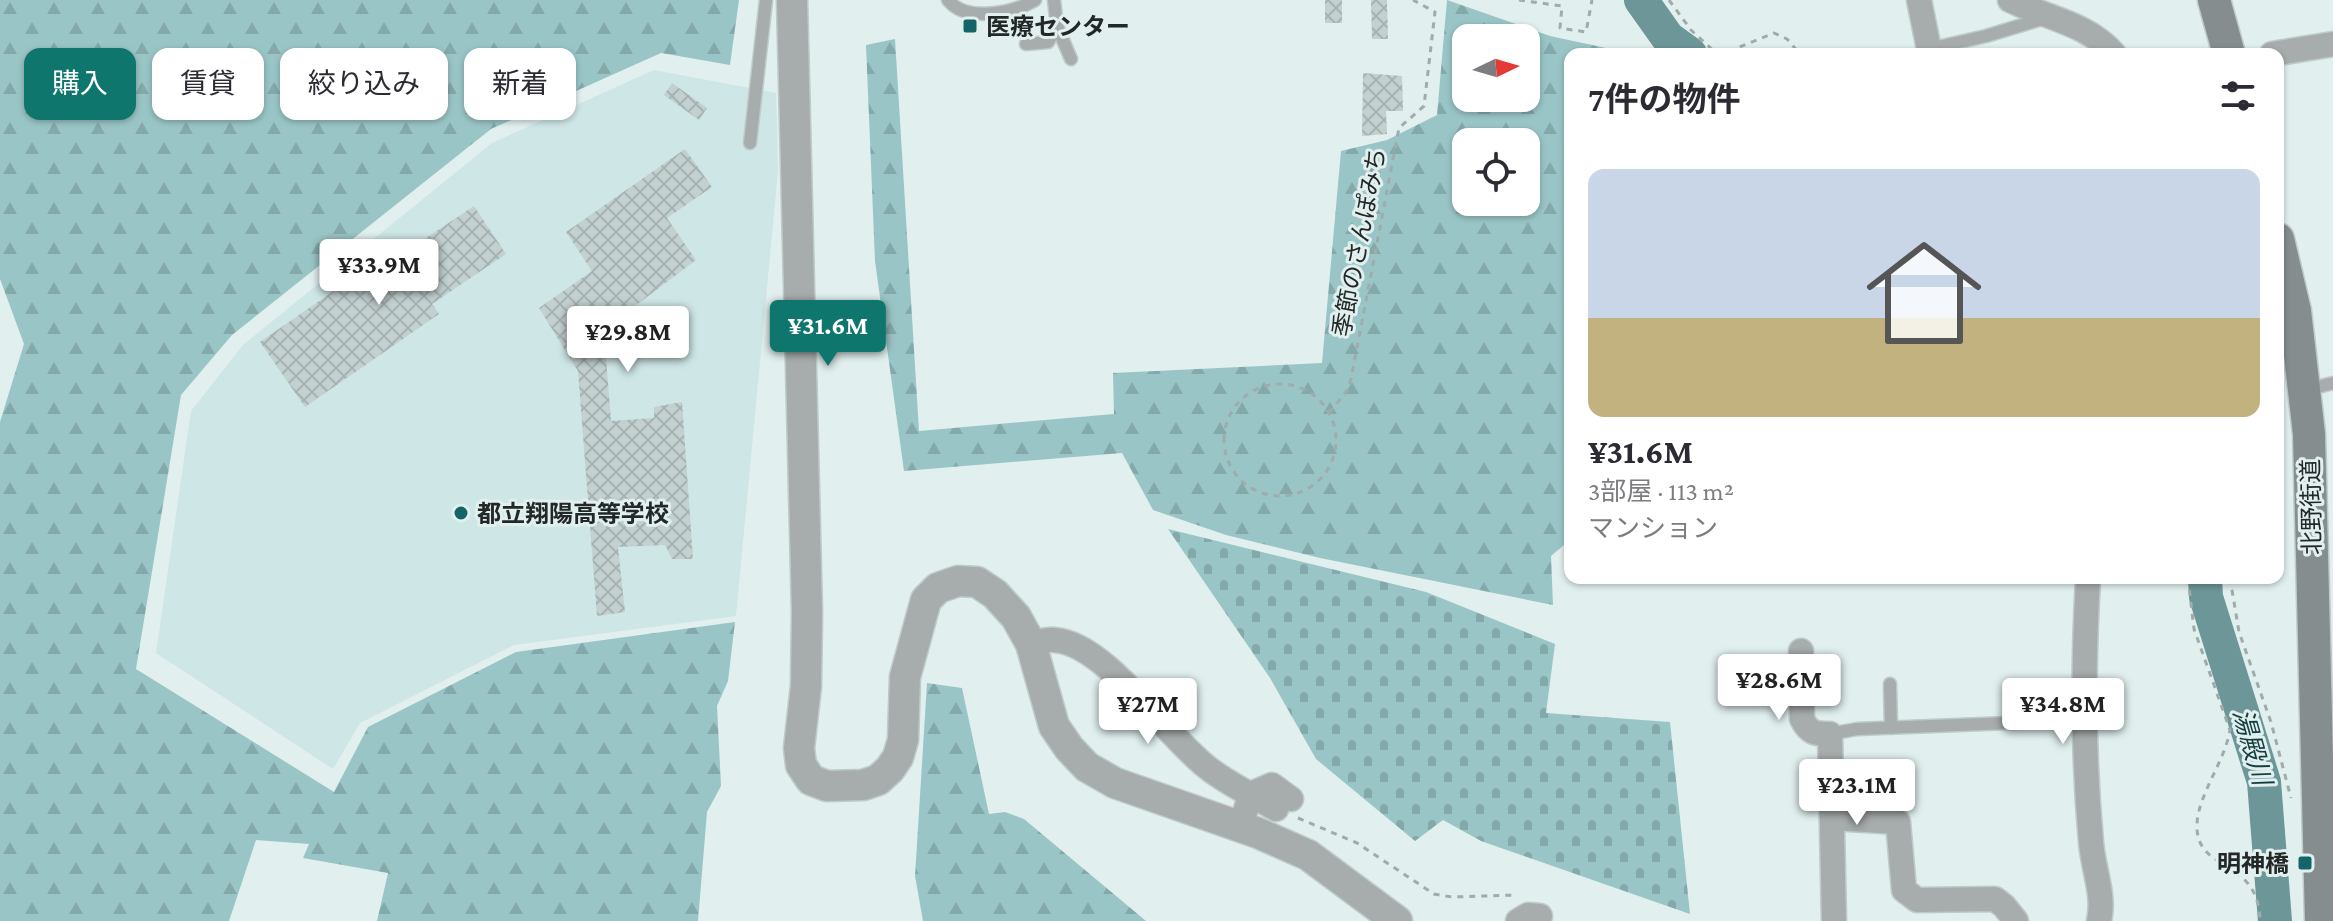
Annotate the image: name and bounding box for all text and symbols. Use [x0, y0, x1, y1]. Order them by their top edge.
place label: 医療センター [986, 13, 1130, 40]
marker: 医療センター [961, 17, 979, 35]
north arrow [1452, 24, 1540, 112]
map controls [1452, 24, 1540, 216]
chip: 購入 [24, 48, 136, 120]
chip: 賃貸 [152, 48, 264, 120]
chip: 絞り込み [280, 48, 448, 120]
chip: 新着 [464, 48, 576, 120]
icon: filters [2216, 74, 2260, 118]
text: 7件の物件 [1588, 81, 1740, 118]
button: locate [1452, 128, 1540, 216]
street label: 季節のさんぽみち [1327, 145, 1391, 339]
icon: home [1852, 221, 1996, 365]
pin: ¥33.9M [314, 239, 444, 307]
text: ¥33.9M [337, 250, 421, 279]
pin: ¥31.6M [763, 300, 893, 368]
pin: ¥29.8M [563, 306, 693, 374]
text: ¥31.6M [788, 311, 868, 340]
text: ¥29.8M [585, 317, 671, 346]
text: ¥31.6M [1588, 433, 1693, 470]
street label: 北野街道 [2297, 459, 2325, 555]
text: 3部屋 · 113 m² [1588, 477, 1734, 506]
place label: 都立翔陽高等学校 [477, 500, 669, 527]
marker: 都立翔陽高等学校 [452, 504, 470, 522]
text: マンション [1588, 514, 1718, 543]
pin: ¥28.6M [1714, 654, 1844, 722]
text: ¥28.6M [1736, 665, 1822, 694]
pin: ¥27M [1101, 678, 1195, 746]
pin: ¥34.8M [1998, 678, 2128, 746]
text: ¥27M [1117, 689, 1179, 718]
text: ¥34.8M [2020, 689, 2106, 718]
water label: 湯殿川 [2227, 706, 2278, 791]
pin: ¥23.1M [1792, 759, 1922, 827]
text: ¥23.1M [1817, 770, 1897, 799]
place label: 明神橋 [2217, 850, 2289, 877]
marker: 明神橋 [2296, 854, 2314, 872]

